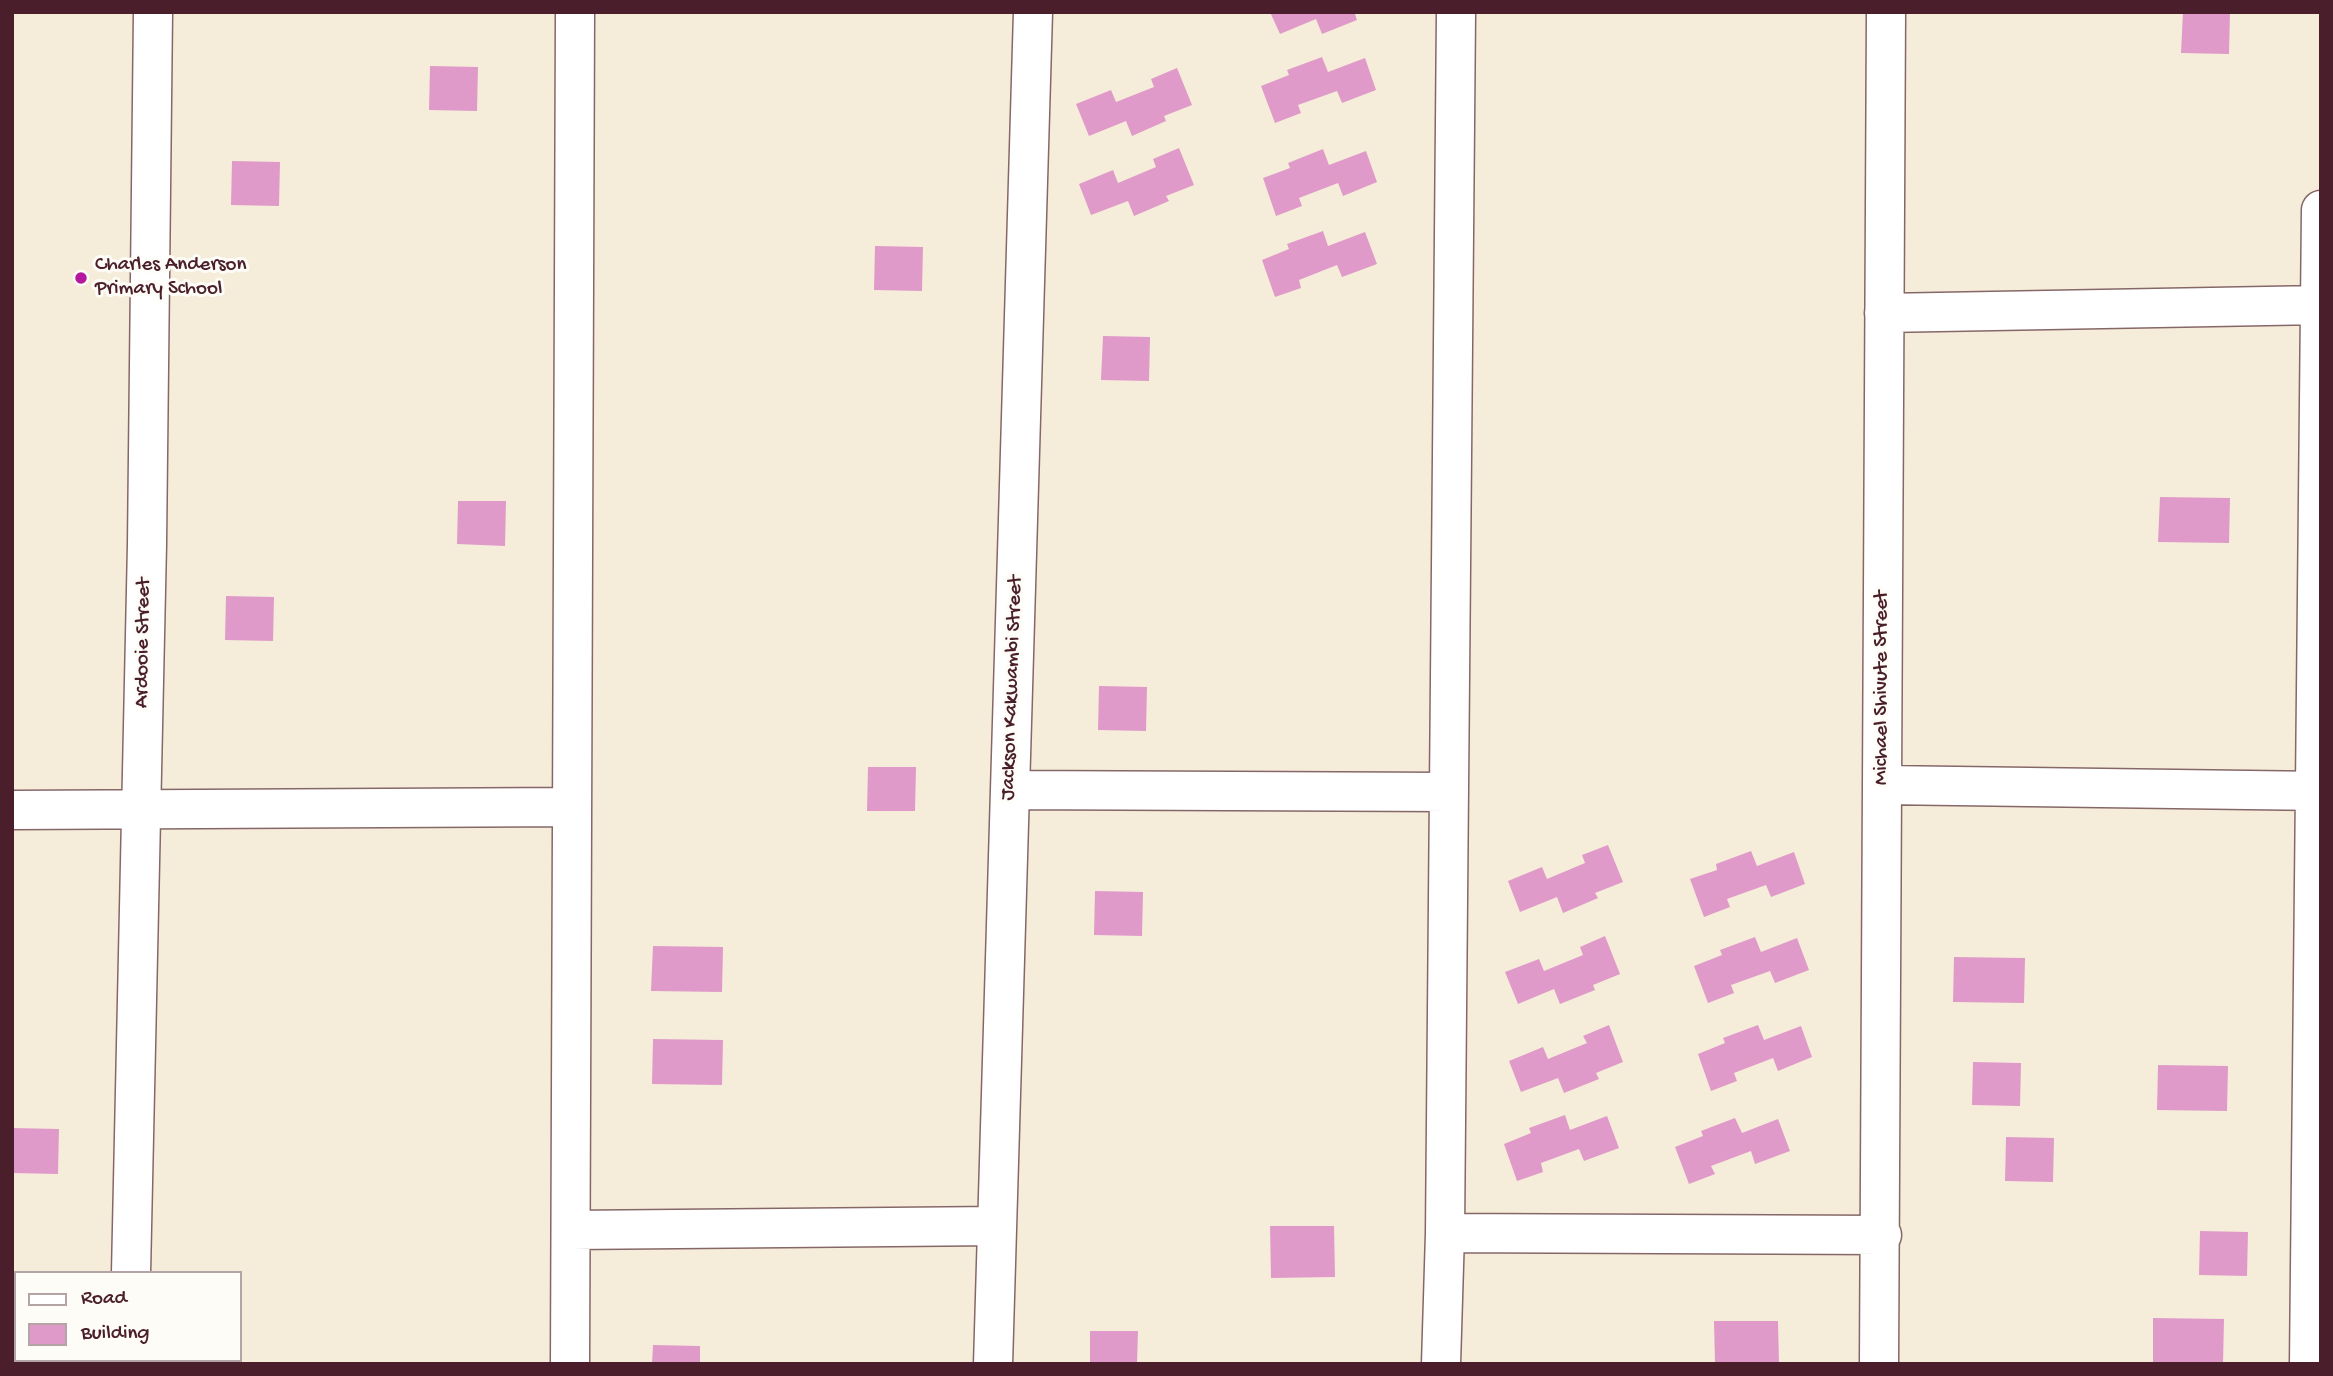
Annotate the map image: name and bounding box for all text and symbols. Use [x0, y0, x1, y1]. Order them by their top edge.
place label: Charles Anderson Primary School [95, 253, 246, 303]
marker: Charles Anderson Primary School [73, 270, 89, 286]
street label: Jackson Kakwambi Street [996, 575, 1030, 801]
street label: Ardooie Street [130, 578, 158, 708]
street label: Michael Shivute Street [1870, 591, 1896, 785]
legend [14, 1271, 242, 1362]
text: Road [81, 1287, 127, 1312]
text: Building [81, 1322, 150, 1347]

